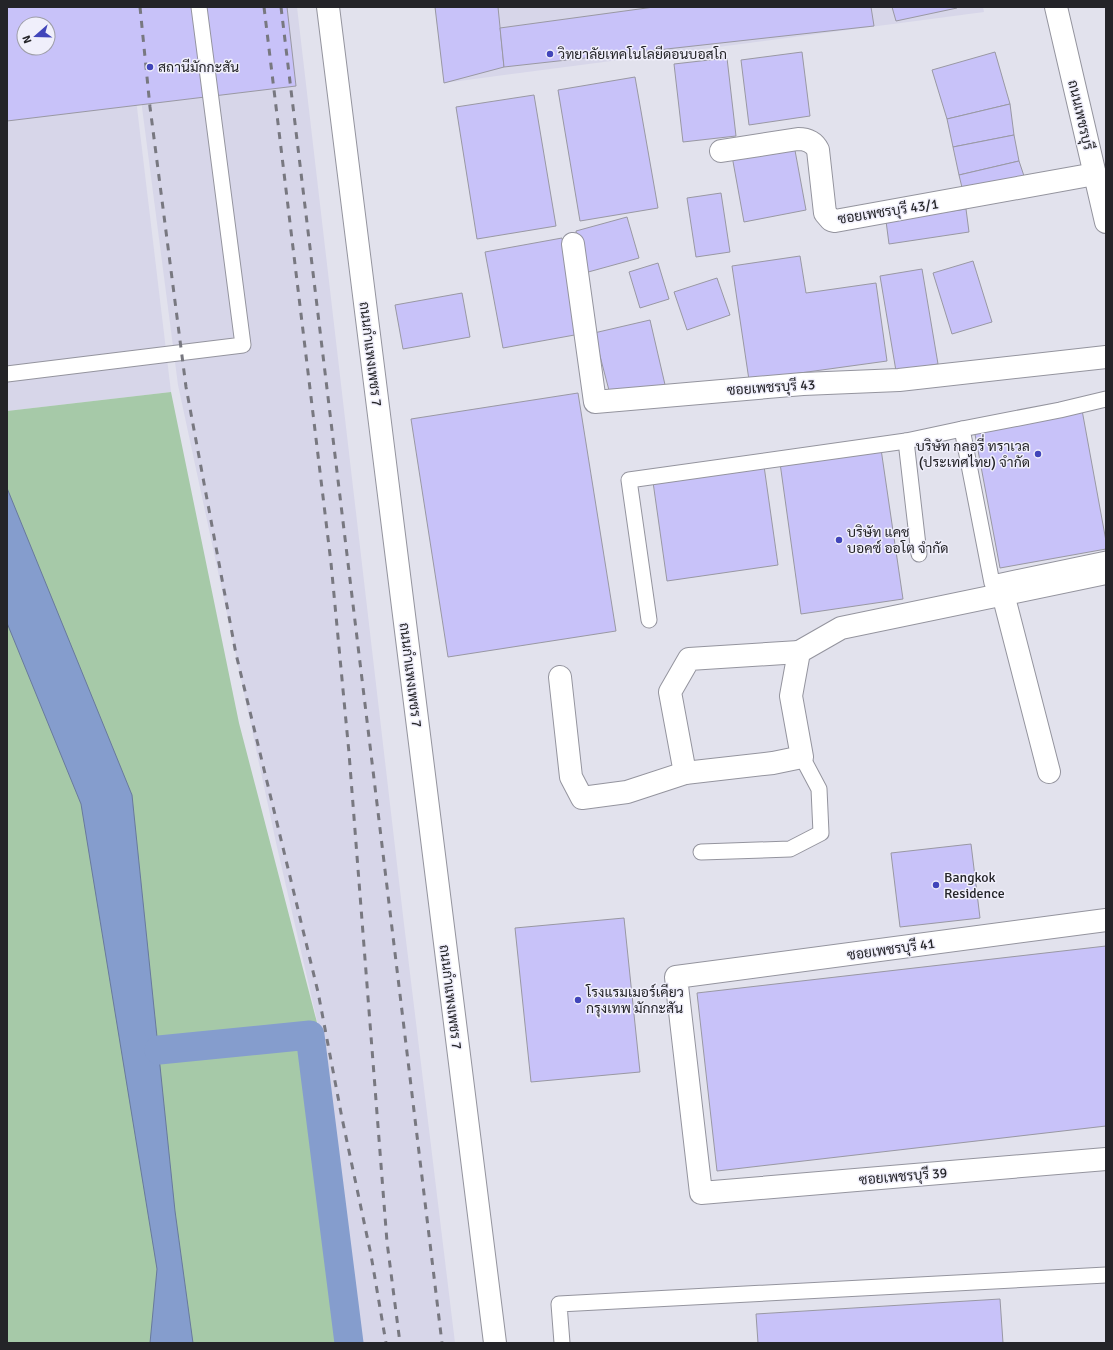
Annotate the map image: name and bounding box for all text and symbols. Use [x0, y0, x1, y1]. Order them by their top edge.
north arrow [16, 16, 56, 56]
text: N [20, 33, 34, 45]
place label: วิทยาลัยเทคโนโลยีดอนบอสโก [557, 45, 727, 63]
marker: วิทยาลัยเทคโนโลยีดอนบอสโก [545, 49, 555, 59]
place label: สถานีมักกะสัน [158, 58, 239, 76]
marker: สถานีมักกะสัน [145, 62, 155, 72]
street label: ถนนเพชรบุรี [1063, 78, 1098, 152]
street label: ซอยเพชรบุรี 43/1 [836, 194, 940, 229]
street label: ถนนกำแพงเพชร 7 [356, 301, 385, 408]
street label: ซอยเพชรบุรี 43 [726, 375, 816, 400]
place label: บริษัท กลอรี่ ทราเวล (ประเทศไทย) จำกัด [916, 434, 1030, 471]
marker: บริษัท กลอรี่ ทราเวล (ประเทศไทย) จำกัด [1033, 449, 1043, 459]
place label: บริษัท แคช บอคซ์ ออโต จำกัด [847, 524, 949, 557]
marker: บริษัท แคช บอคซ์ ออโต จำกัด [834, 535, 844, 545]
street label: ถนนกำแพงเพชร 7 [396, 622, 425, 729]
place label: Bangkok Residence [944, 869, 1005, 902]
marker: Bangkok Residence [931, 880, 941, 890]
street label: ซอยเพชรบุรี 41 [846, 934, 936, 965]
street label: ถนนกำแพงเพชร 7 [436, 944, 465, 1051]
place label: โรงแรมเมอร์เคียว กรุงเทพ มักกะสัน [585, 983, 684, 1018]
marker: โรงแรมเมอร์เคียว กรุงเทพ มักกะสัน [573, 995, 583, 1005]
street label: ซอยเพชรบุรี 39 [858, 1163, 948, 1190]

